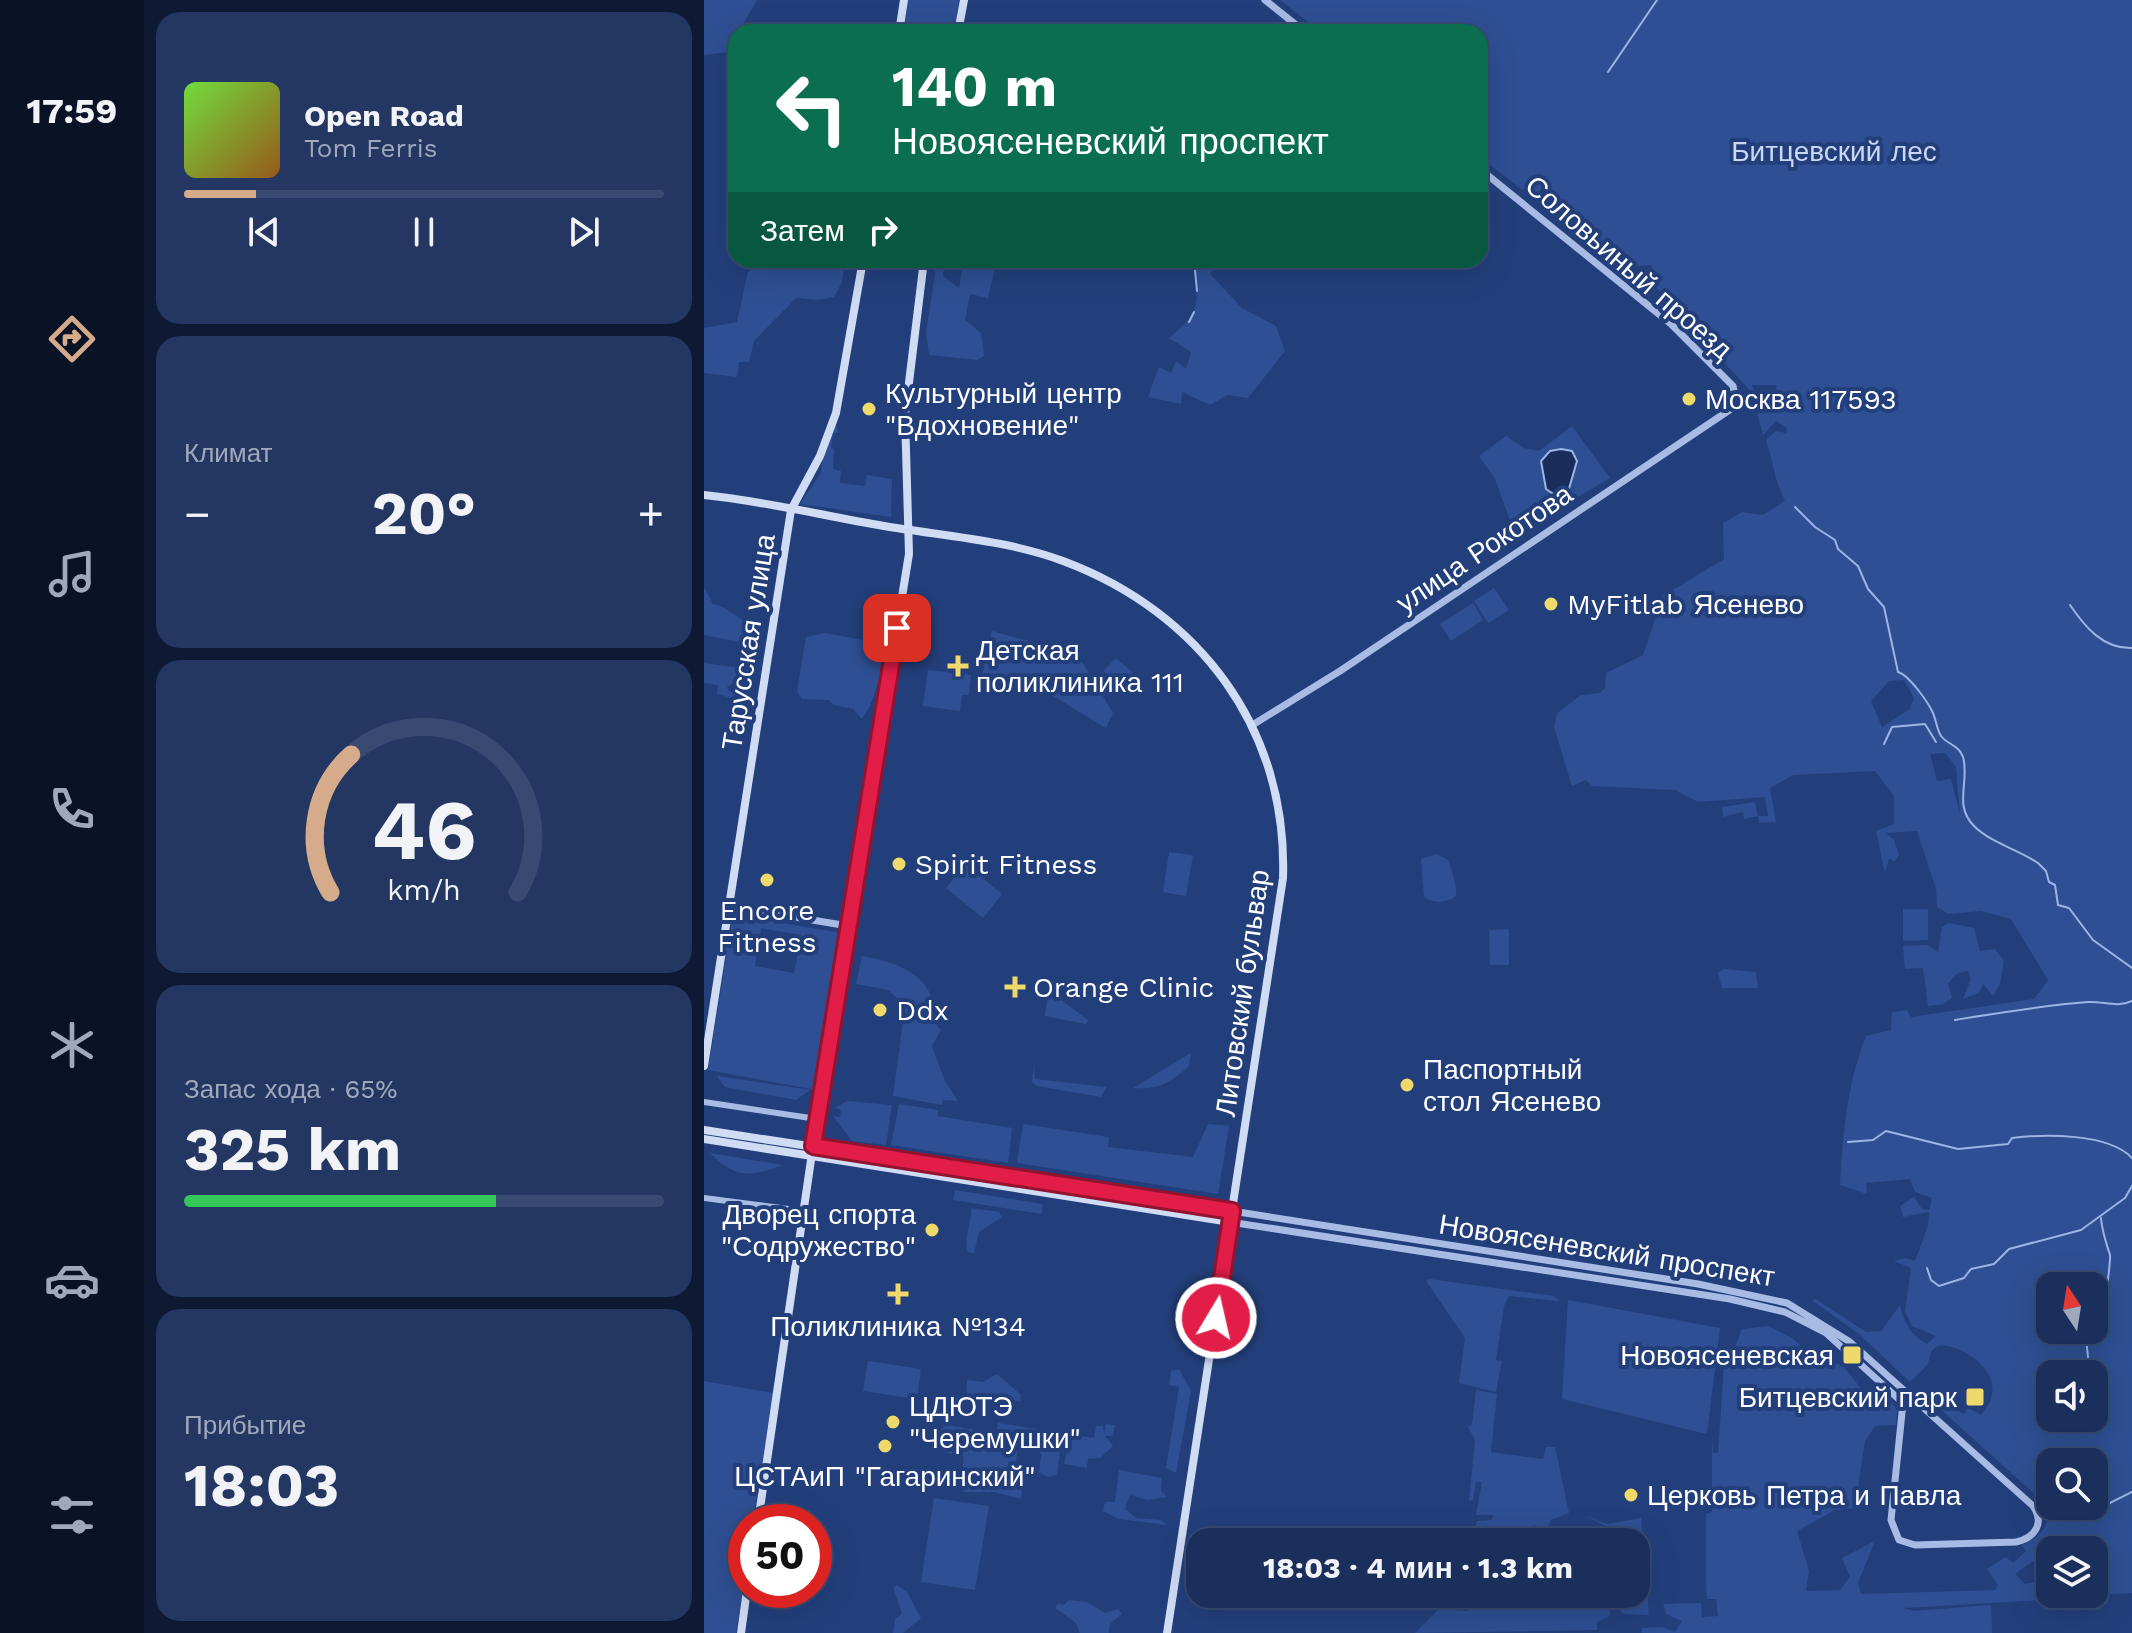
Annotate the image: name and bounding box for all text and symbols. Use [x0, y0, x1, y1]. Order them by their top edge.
text: 140 m [892, 54, 1057, 120]
icon: left [760, 56, 864, 160]
text: 17:59 [27, 90, 117, 132]
text: Open Road [304, 98, 464, 133]
text: Новоясеневский проспект [892, 121, 1329, 163]
text: Tom Ferris [304, 133, 437, 163]
park label: Битцевский лес [1731, 135, 1937, 168]
street label: Соловьиный проезд [1519, 169, 1739, 366]
icon: right [861, 208, 905, 252]
icon: previous [242, 210, 286, 254]
icon: pause [402, 210, 446, 254]
icon: next [562, 210, 606, 254]
text: Затем [760, 213, 845, 248]
icon: directions [44, 311, 100, 367]
place label: Культурный центр "Вдохновение" [885, 377, 1122, 442]
place label: Москва 117593 [1705, 383, 1896, 416]
marker: Москва 117593 [1680, 390, 1698, 408]
marker: Культурный центр "Вдохновение" [860, 400, 878, 418]
text: Климат [184, 438, 273, 468]
street label: улица Рокотова [1390, 477, 1579, 619]
text: 20° [372, 478, 476, 549]
text: − [184, 488, 211, 540]
text: + [637, 488, 664, 540]
street label: Тарусская улица [715, 531, 782, 753]
icon: music [44, 546, 100, 602]
place label: MyFitlab Ясенево [1567, 588, 1804, 621]
pin [863, 594, 931, 662]
marker: MyFitlab Ясенево [1542, 595, 1560, 613]
icon: arrive [875, 606, 919, 650]
place label: Детская поликлиника 111 [976, 634, 1184, 699]
marker: Детская поликлиника 111 [947, 655, 969, 677]
icon: phone [44, 781, 100, 837]
text: 46 [372, 781, 476, 878]
place label: Spirit Fitness [915, 848, 1097, 881]
marker: Spirit Fitness [890, 855, 908, 873]
street label: Литовский бульвар [1209, 867, 1276, 1119]
marker: Encore Fitness [758, 871, 776, 889]
text: km/h [387, 873, 461, 907]
place label: Encore Fitness [717, 894, 817, 959]
place label: Orange Clinic [1033, 971, 1214, 1004]
marker: Orange Clinic [1004, 976, 1026, 998]
place label: Ddx [896, 994, 949, 1027]
marker: Ddx [871, 1001, 889, 1019]
icon: climate [44, 1017, 100, 1073]
place label: Паспортный стол Ясенево [1423, 1053, 1601, 1118]
text: Запас хода · 65% [184, 1074, 398, 1104]
marker: Паспортный стол Ясенево [1398, 1076, 1416, 1094]
text: 325 km [184, 1114, 401, 1185]
place label: Дворец спорта "Содружество" [721, 1198, 916, 1263]
street label: Новоясеневский проспект [1437, 1208, 1777, 1293]
marker: Дворец спорта "Содружество" [923, 1221, 941, 1239]
icon: car [44, 1252, 100, 1308]
north arrow [2036, 1272, 2108, 1344]
map controls [2036, 1272, 2108, 1608]
position arrow [1174, 1276, 1258, 1360]
marker: Поликлиника №134 [887, 1283, 909, 1305]
place label: Поликлиника №134 [770, 1310, 1026, 1343]
place label: Новоясеневская [1620, 1339, 1834, 1372]
marker: Новоясеневская [1841, 1344, 1863, 1366]
button: sound [2036, 1360, 2108, 1432]
place label: Битцевский парк [1739, 1381, 1958, 1414]
marker: Битцевский парк [1964, 1386, 1986, 1408]
place label: ЦДЮТЭ "Черемушки" [909, 1390, 1081, 1455]
text: Прибытие [184, 1410, 306, 1440]
marker: ЦДЮТЭ "Черемушки" [884, 1413, 902, 1431]
marker: ЦСТАиП "Гагаринский" [876, 1437, 894, 1455]
button: search [2036, 1448, 2108, 1520]
text: 18:03 [184, 1450, 339, 1521]
place label: ЦСТАиП "Гагаринский" [734, 1460, 1036, 1493]
place label: Церковь Петра и Павла [1647, 1479, 1962, 1512]
marker: Церковь Петра и Павла [1622, 1486, 1640, 1504]
icon: filters [44, 1487, 100, 1543]
speed limit sign: 50 [728, 1504, 832, 1608]
button: layers [2036, 1536, 2108, 1608]
text: 18:03 · 4 мин · 1.3 km [1263, 1550, 1573, 1585]

